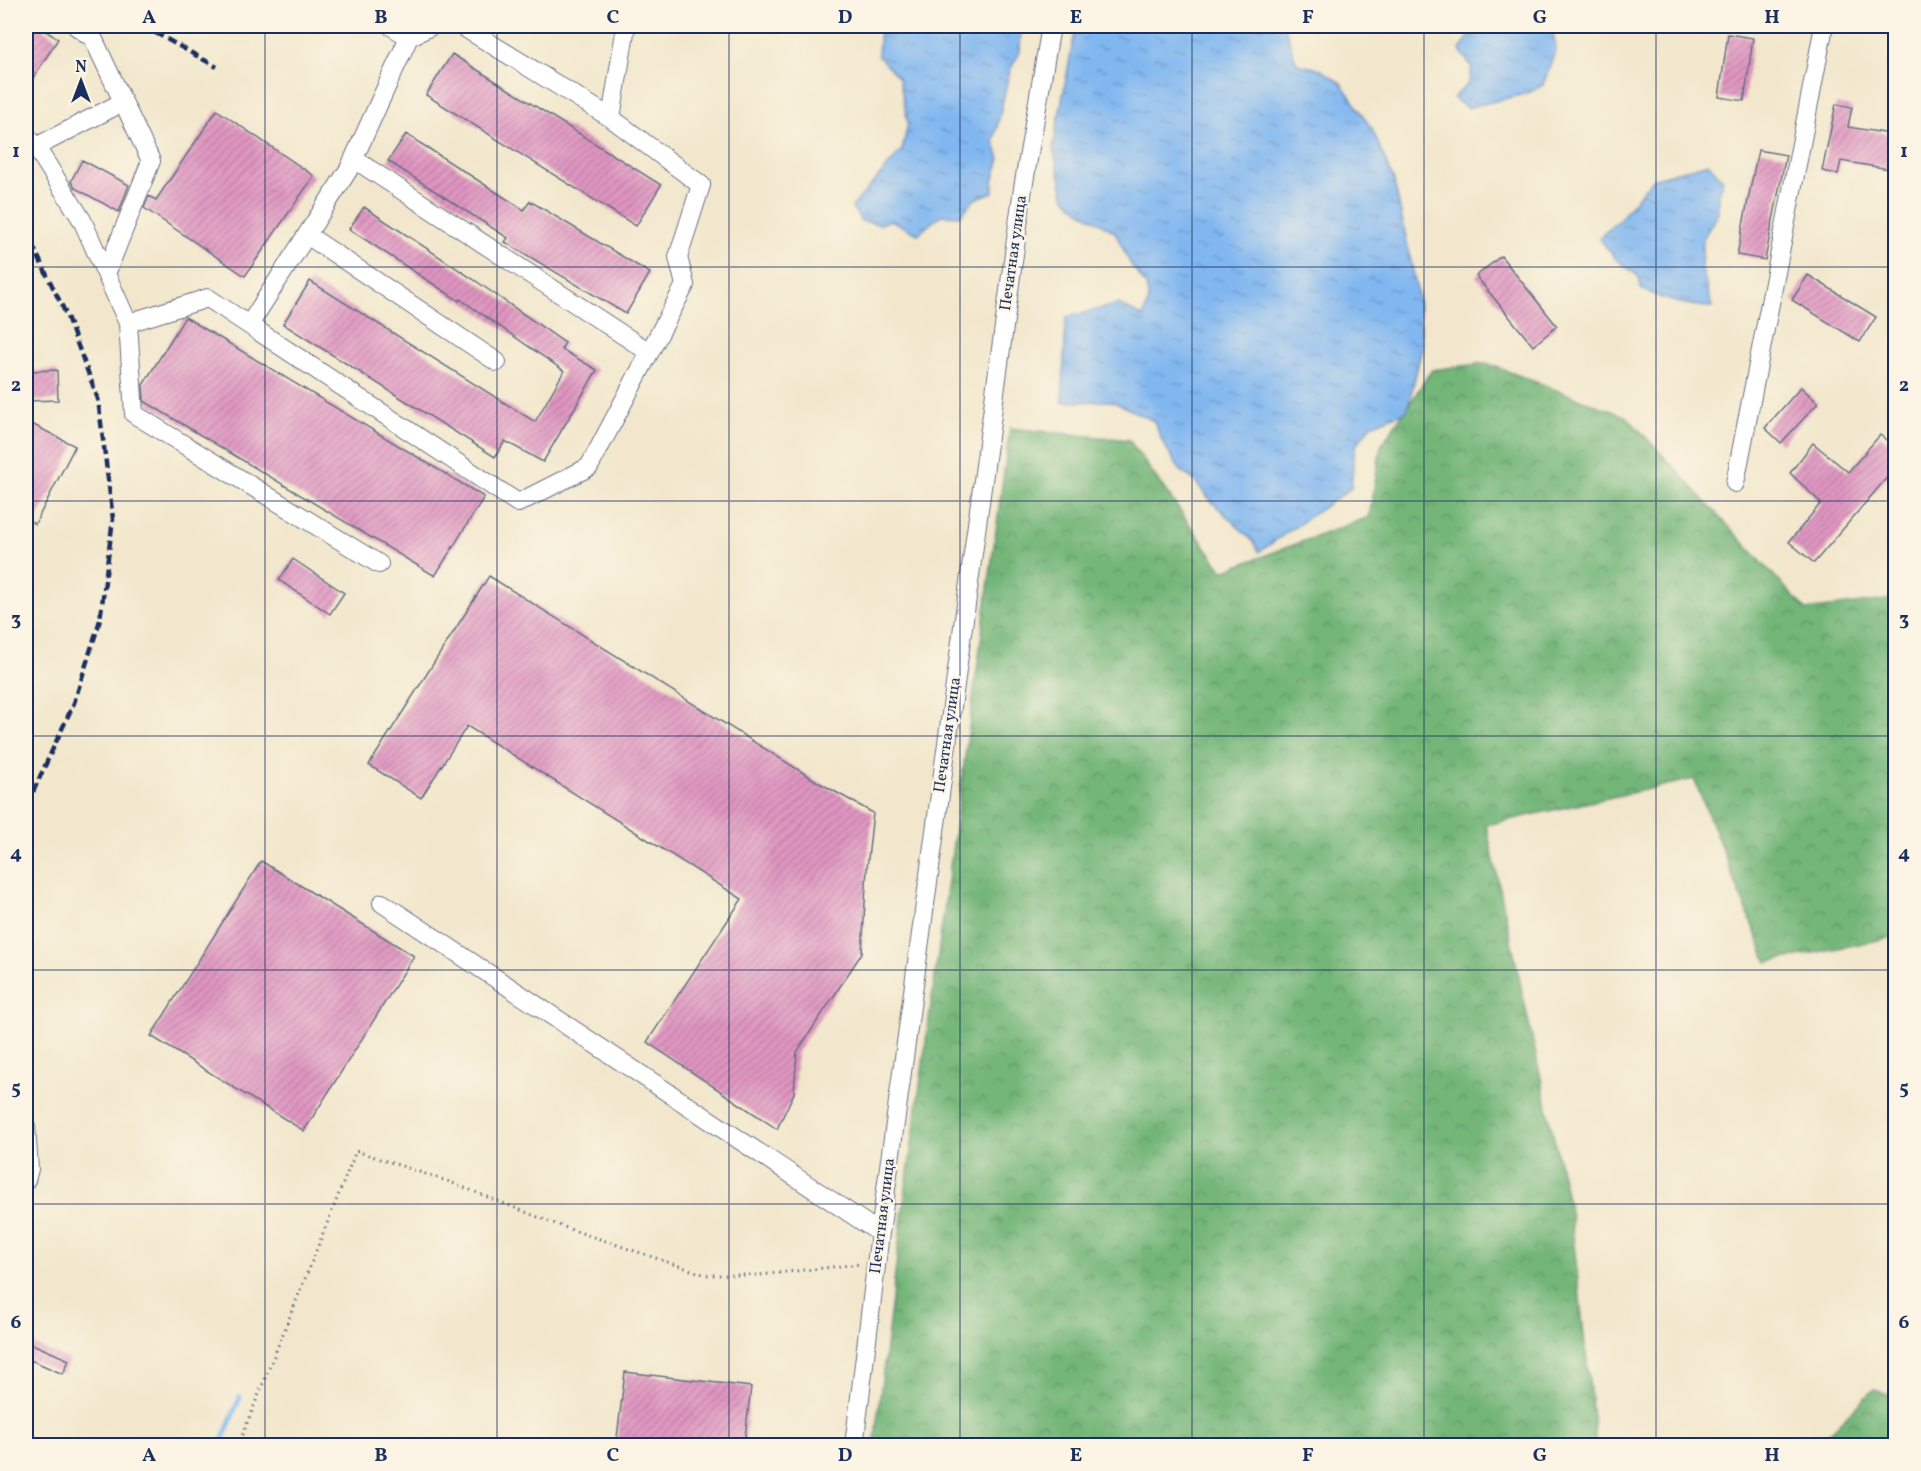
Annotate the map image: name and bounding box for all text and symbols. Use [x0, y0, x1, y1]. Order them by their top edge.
text: A [142, 4, 156, 32]
text: B [374, 4, 388, 32]
text: C [607, 4, 620, 32]
text: D [838, 4, 852, 32]
text: E [1070, 4, 1082, 32]
text: F [1302, 4, 1314, 32]
text: G [1533, 4, 1547, 32]
text: H [1764, 4, 1780, 32]
north arrow [51, 51, 111, 111]
text: N [75, 57, 87, 79]
text: 1 [12, 138, 20, 166]
text: 1 [1900, 138, 1908, 166]
street label: Печатная улица [995, 194, 1033, 312]
text: 2 [11, 372, 21, 400]
text: 2 [1899, 372, 1909, 400]
text: 3 [11, 606, 21, 634]
text: 3 [1899, 606, 1909, 634]
street label: Печатная улица [929, 676, 967, 794]
text: 4 [10, 840, 22, 868]
text: 4 [1898, 840, 1910, 868]
text: 5 [11, 1075, 21, 1103]
text: 5 [1899, 1075, 1909, 1103]
street label: Печатная улица [865, 1157, 901, 1275]
text: 6 [11, 1309, 22, 1337]
text: 6 [1899, 1309, 1910, 1337]
text: A [142, 1442, 156, 1470]
text: B [374, 1442, 388, 1470]
text: C [607, 1442, 620, 1470]
text: D [838, 1442, 852, 1470]
text: E [1070, 1442, 1082, 1470]
text: F [1302, 1442, 1314, 1470]
text: G [1533, 1442, 1547, 1470]
text: H [1764, 1442, 1780, 1470]

